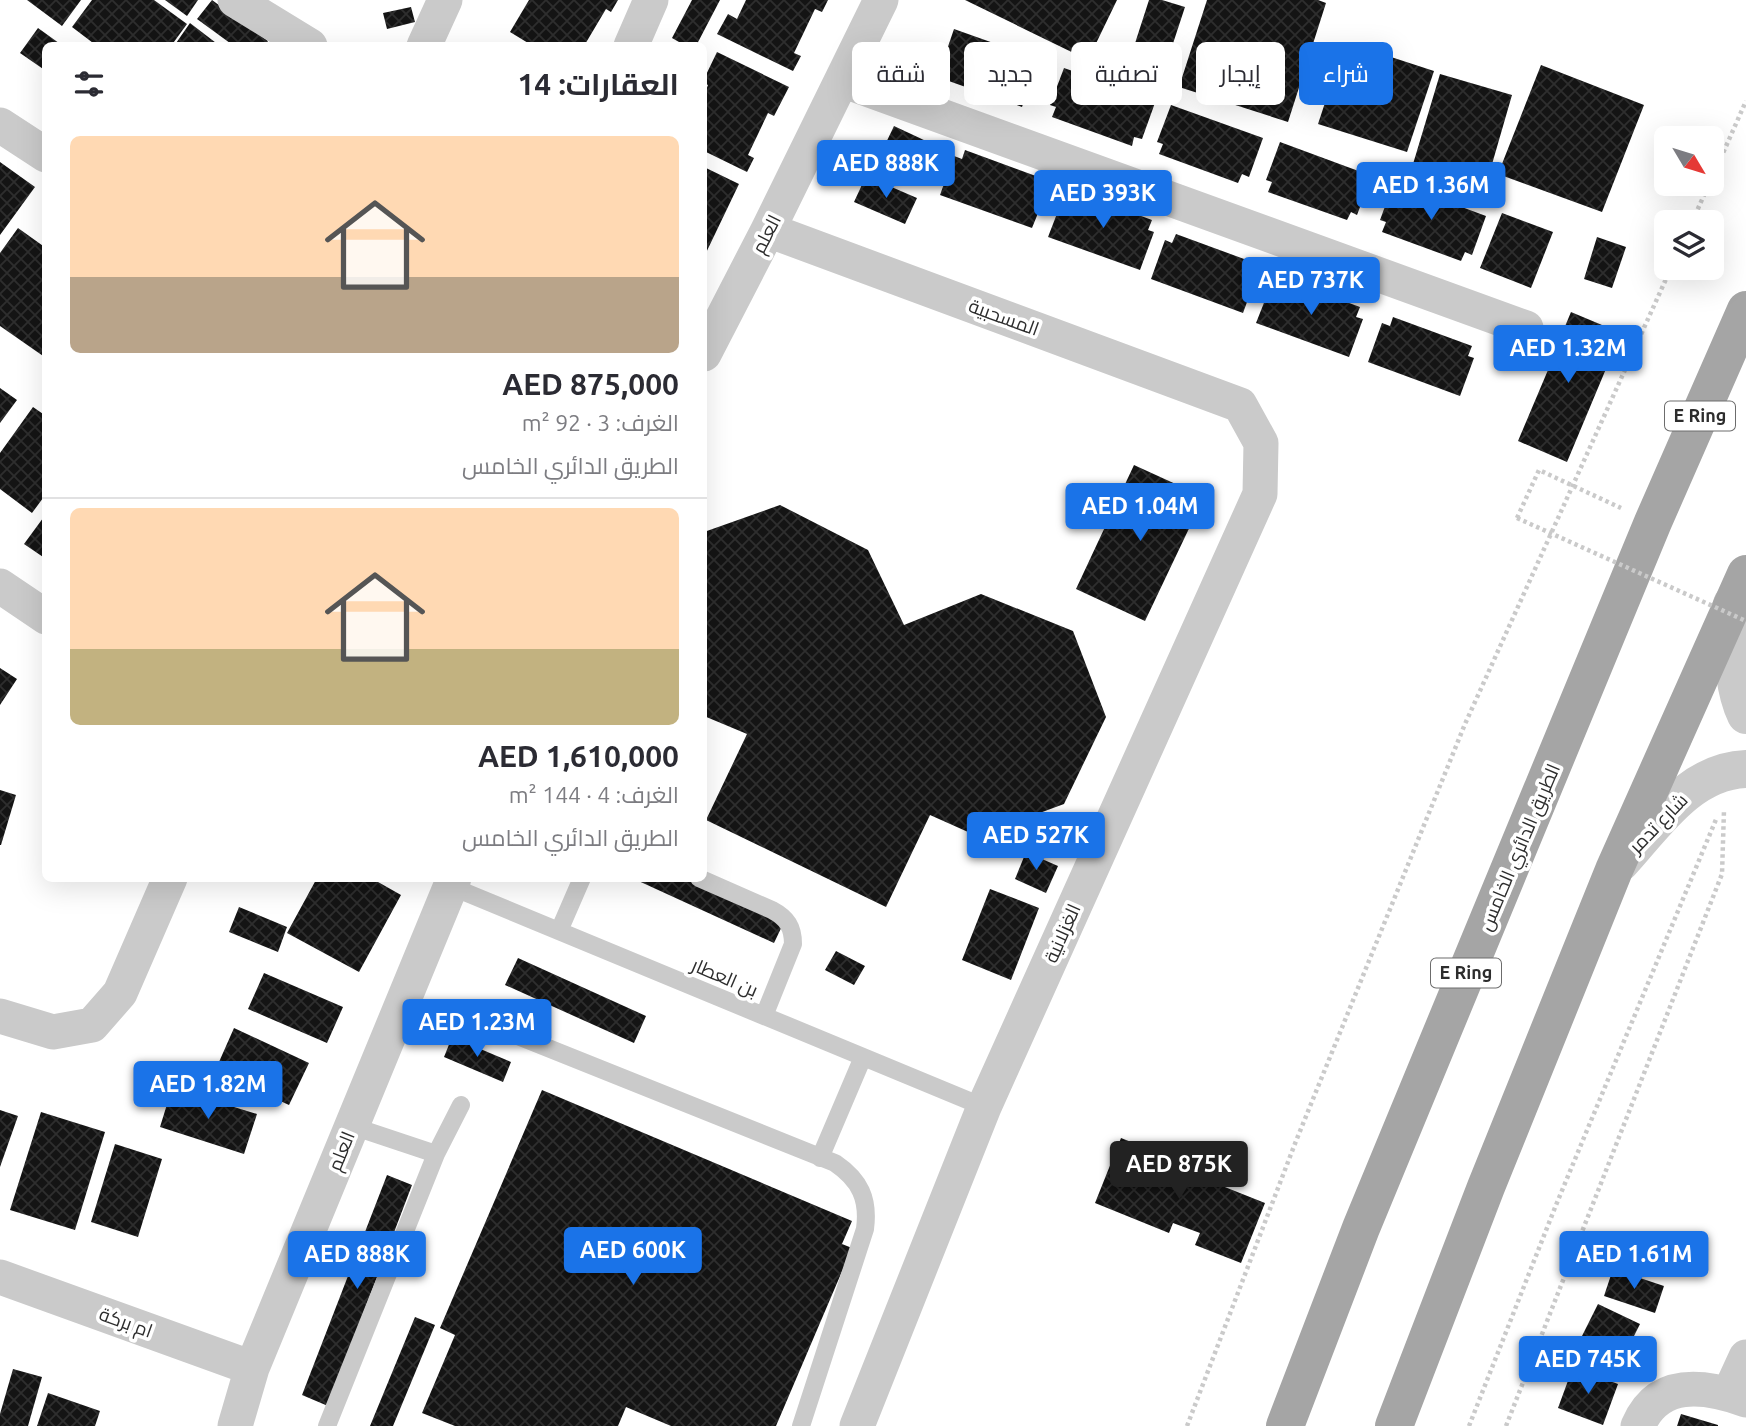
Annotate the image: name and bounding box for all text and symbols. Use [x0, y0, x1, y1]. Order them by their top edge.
chip: شقة [852, 42, 950, 105]
chip: جديد [964, 42, 1057, 105]
chip: تصفية [1071, 42, 1182, 105]
chip: إيجار [1196, 42, 1285, 105]
chip: شراء [1299, 42, 1393, 105]
icon: filters [70, 65, 108, 103]
text: العقارات: 14 [517, 67, 679, 101]
north arrow [1654, 126, 1724, 196]
map controls [1654, 126, 1724, 280]
pin: AED 888K [814, 140, 958, 200]
text: AED 888K [833, 150, 939, 175]
pin: AED 1.36M [1351, 162, 1511, 222]
pin: AED 393K [1031, 170, 1175, 230]
text: AED 1.36M [1372, 172, 1490, 197]
text: AED 393K [1050, 180, 1156, 205]
icon: home [312, 182, 438, 308]
button: layers [1654, 210, 1724, 280]
street label: العلم [747, 211, 788, 259]
pin: AED 737K [1239, 258, 1383, 317]
text: AED 737K [1258, 267, 1364, 292]
street label: المسحبية [966, 294, 1042, 340]
pin: AED 1.32M [1488, 326, 1648, 385]
text: AED 1.32M [1509, 335, 1627, 360]
text: AED 875,000 [502, 367, 679, 401]
road number: E Ring [1665, 402, 1735, 430]
text: الغرف: 3 · 92 m² [522, 410, 679, 435]
text: الطريق الدائري الخامس [462, 453, 679, 478]
pin: AED 1.04M [1060, 484, 1220, 543]
text: AED 1.04M [1081, 493, 1199, 518]
icon: home [312, 554, 438, 680]
text: AED 1,610,000 [478, 739, 679, 773]
street label: الطريق الدائري الخامس [1474, 760, 1568, 935]
text: الغرف: 4 · 144 m² [509, 782, 679, 807]
street label: شارع تدمر [1624, 789, 1694, 860]
pin: AED 527K [964, 812, 1108, 872]
text: AED 527K [983, 822, 1089, 847]
text: الطريق الدائري الخامس [462, 825, 679, 850]
street label: الغزلانية [1039, 900, 1086, 966]
street label: بن العطار [687, 953, 762, 1002]
road number: E Ring [1431, 958, 1501, 988]
pin: AED 1.23M [397, 1000, 557, 1059]
text: AED 1.23M [418, 1009, 536, 1034]
pin: AED 1.82M [128, 1062, 288, 1121]
text: AED 1.82M [149, 1071, 267, 1096]
street label: العلم [323, 1128, 362, 1175]
pin: AED 875K [1107, 1142, 1251, 1201]
text: AED 875K [1126, 1151, 1232, 1176]
pin: AED 600K [561, 1228, 705, 1287]
pin: AED 888K [285, 1232, 429, 1291]
pin: AED 1.61M [1554, 1232, 1714, 1291]
text: AED 600K [580, 1237, 686, 1262]
text: AED 888K [304, 1241, 410, 1266]
text: AED 1.61M [1575, 1241, 1693, 1266]
street label: ام بركة [95, 1302, 156, 1345]
pin: AED 745K [1516, 1336, 1660, 1396]
text: AED 745K [1535, 1346, 1641, 1371]

